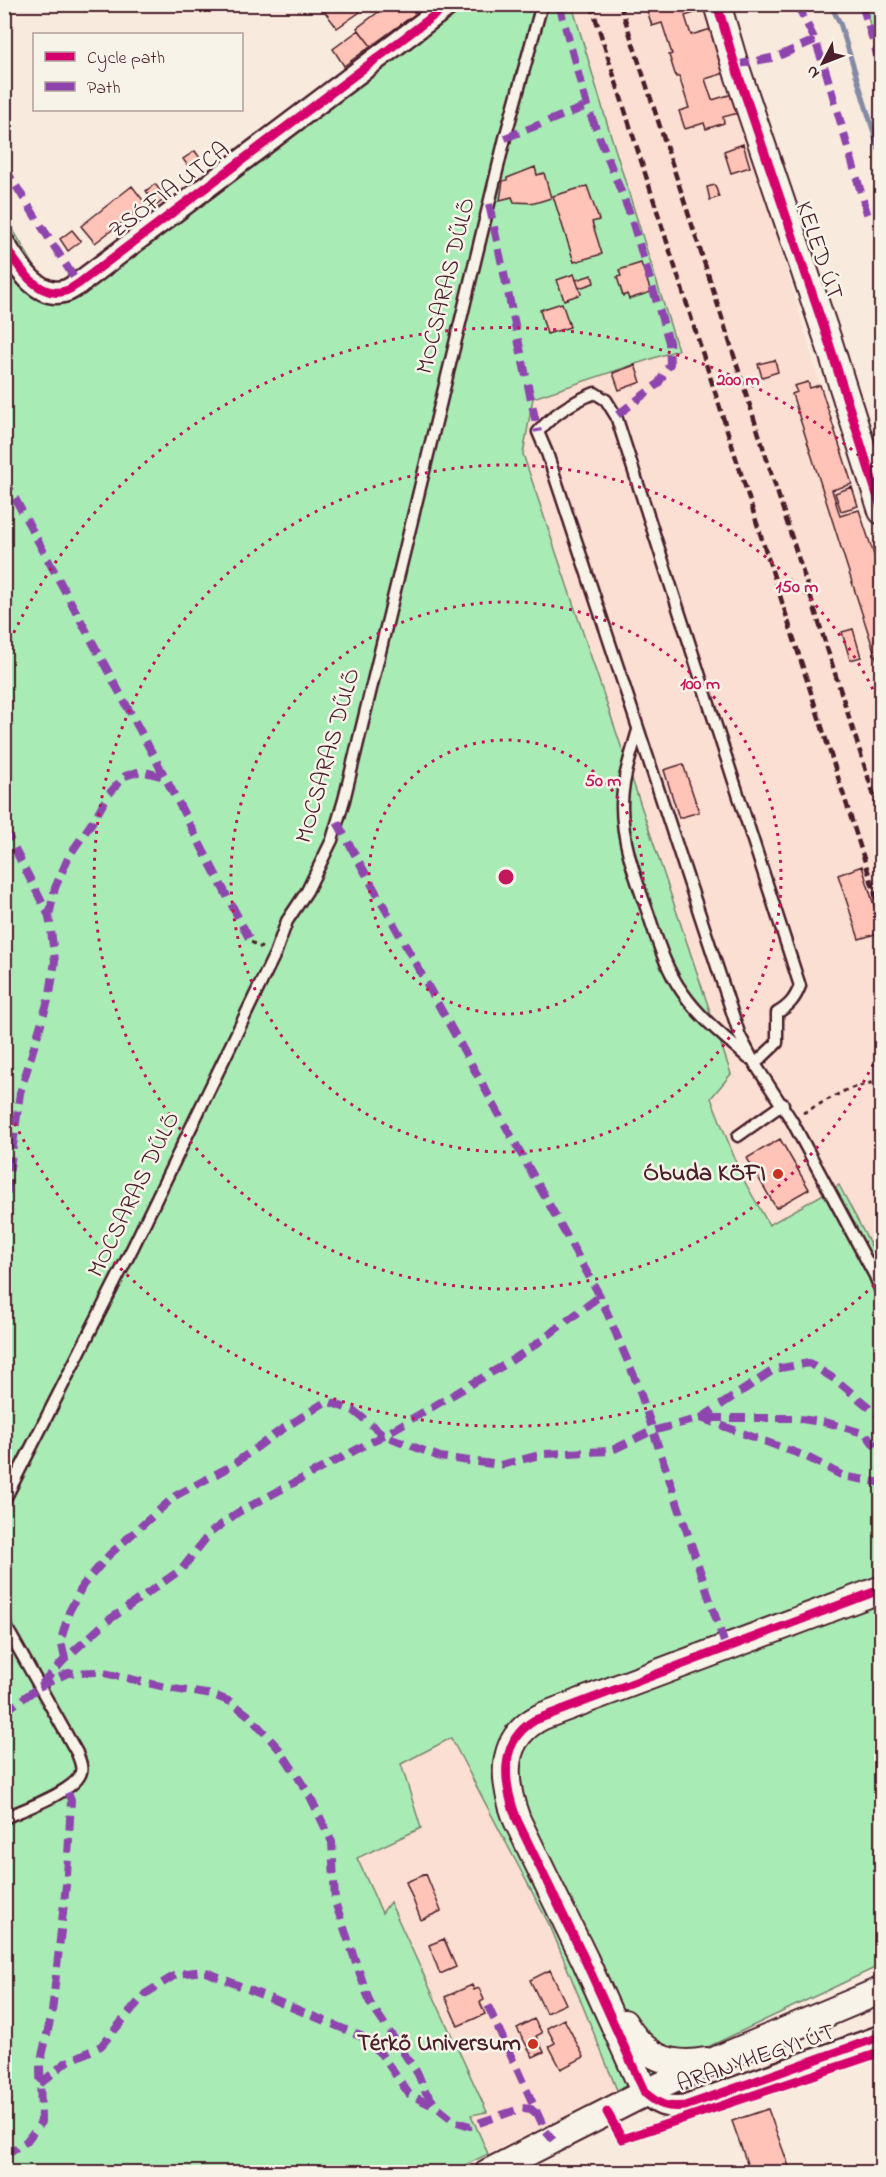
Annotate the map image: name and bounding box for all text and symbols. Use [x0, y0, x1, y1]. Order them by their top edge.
legend [33, 33, 243, 111]
north arrow [793, 33, 853, 93]
text: Cycle path [87, 46, 165, 72]
text: N [801, 60, 826, 84]
text: Path [87, 76, 121, 102]
street label: ZSÓFIA UTCA [102, 134, 238, 248]
street label: MOCSARAS DŰLŐ [408, 194, 486, 378]
street label: KELED ÚT [785, 197, 851, 305]
text: 200 m [716, 368, 760, 394]
text: 150 m [776, 575, 818, 601]
street label: MOCSARAS DŰLŐ [287, 664, 371, 848]
text: 100 m [680, 672, 720, 698]
text: 50 m [585, 769, 621, 795]
centre of rings [496, 867, 516, 887]
street label: MOCSARAS DŰLŐ [80, 1106, 190, 1284]
place label: Óbuda KÖFI [643, 1157, 766, 1192]
marker: Óbuda KÖFI [771, 1167, 785, 1181]
street label: ARANYHEGYI ÚT [672, 2015, 840, 2102]
place label: Térkő Universum [357, 2027, 521, 2062]
marker: Térkő Universum [526, 2037, 540, 2051]

